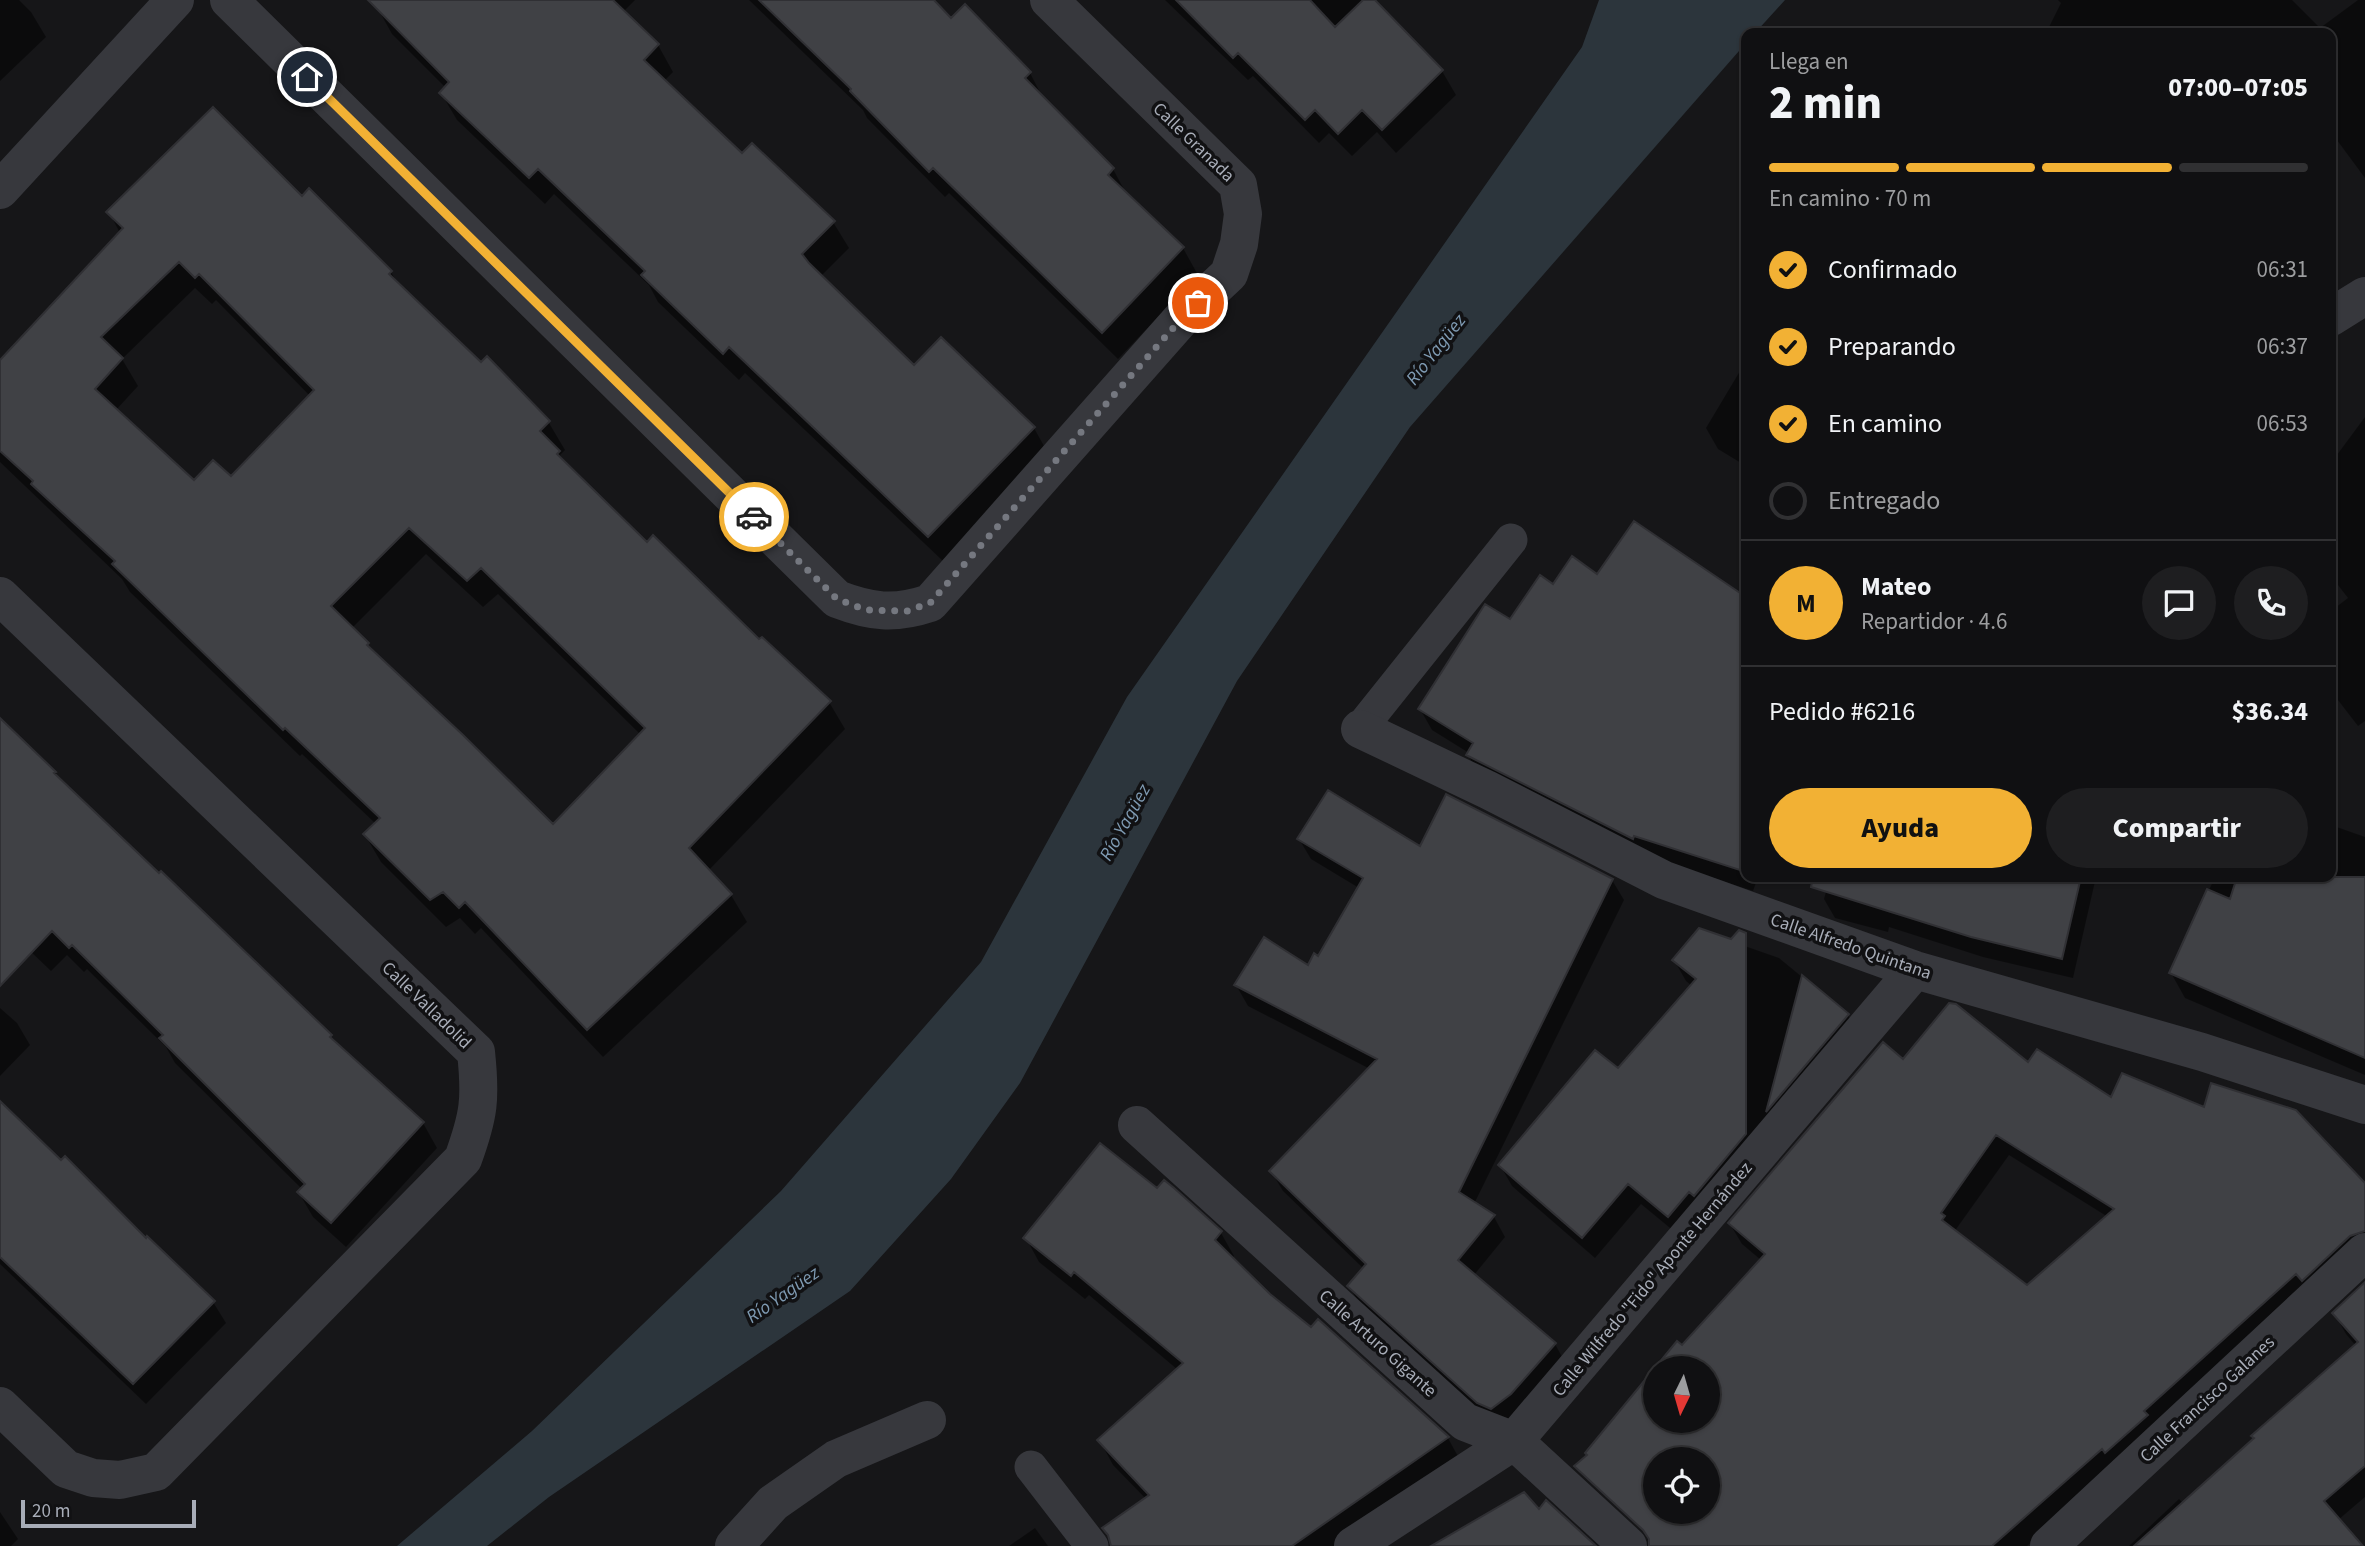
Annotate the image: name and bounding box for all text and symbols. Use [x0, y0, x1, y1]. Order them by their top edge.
text: Llega en [1769, 45, 1849, 78]
pin [277, 47, 337, 107]
icon: home [288, 58, 326, 96]
text: 07:00–07:05 [2168, 69, 2308, 106]
text: 2 min [1769, 71, 1882, 136]
street label: Calle Granada [1147, 97, 1240, 188]
text: En camino · 70 m [1769, 182, 1931, 215]
icon: check [1769, 251, 1807, 289]
text: Confirmado [1828, 251, 1957, 288]
text: 06:31 [2257, 253, 2308, 286]
pin [1168, 273, 1228, 333]
icon: bag [1179, 284, 1217, 322]
water label: Río Yagüez [1400, 308, 1473, 391]
icon: check [1769, 328, 1807, 366]
text: Preparando [1828, 328, 1956, 365]
text: 06:37 [2257, 330, 2308, 363]
icon: check [1769, 405, 1807, 443]
text: En camino [1828, 405, 1942, 442]
text: 06:53 [2257, 407, 2308, 440]
courier [719, 482, 789, 552]
text: Entregado [1828, 482, 1940, 519]
icon: car [735, 498, 773, 536]
button: chat [2142, 566, 2216, 640]
button: phone [2234, 566, 2308, 640]
text: Mateo [1861, 568, 1931, 605]
text: M [1796, 585, 1816, 622]
text: Repartidor · 4.6 [1861, 605, 2007, 638]
text: Pedido #6216 [1769, 693, 1915, 730]
text: $36.34 [2232, 693, 2308, 730]
water label: Río Yagüez [1093, 778, 1158, 866]
button: Ayuda [1769, 788, 2032, 868]
button: Compartir [2046, 788, 2308, 868]
street label: Calle Alfredo Quintana [1767, 907, 1935, 986]
street label: Calle Valladolid [376, 956, 477, 1055]
street label: Calle Wilfredo "Fido" Aponte Hernández [1547, 1156, 1758, 1402]
water label: Río Yagüez [741, 1259, 826, 1330]
street label: Calle Arturo Gigante [1313, 1284, 1442, 1403]
street label: Calle Francisco Galanes [2135, 1330, 2280, 1468]
north arrow [1643, 1356, 1720, 1433]
map controls [1643, 1356, 1720, 1524]
button: locate [1643, 1447, 1720, 1524]
scale bar [21, 1497, 196, 1529]
text: 20 m [32, 1498, 70, 1525]

